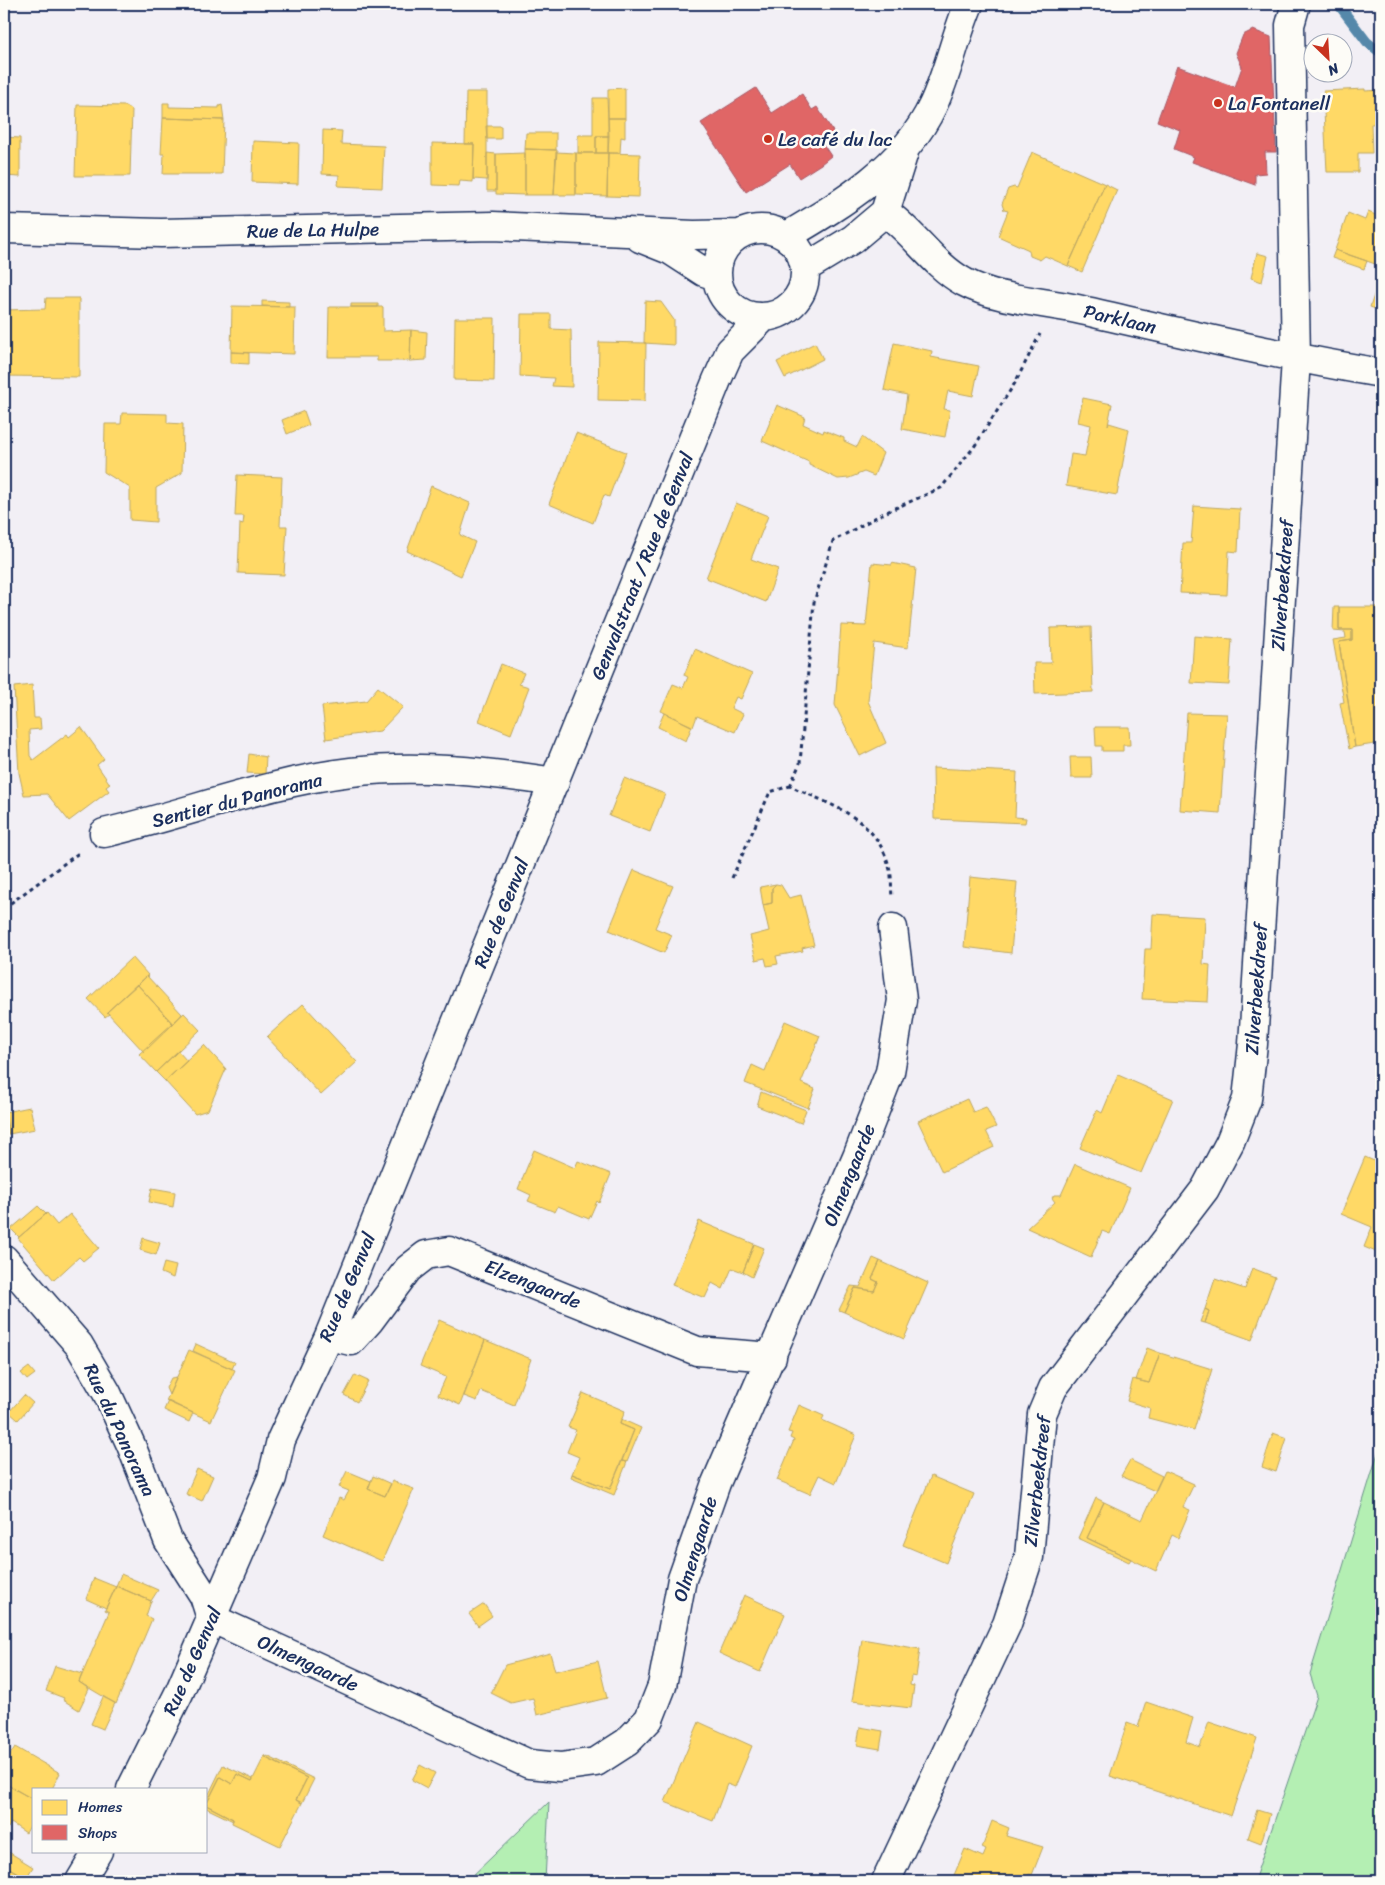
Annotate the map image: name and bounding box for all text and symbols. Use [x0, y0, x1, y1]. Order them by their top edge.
north arrow [1302, 32, 1352, 82]
text: N [1323, 56, 1344, 83]
place label: La Fontanell [1228, 87, 1331, 120]
marker: La Fontanell [1212, 97, 1224, 109]
place label: Le café du lac [778, 123, 893, 156]
marker: Le café du lac [762, 133, 774, 145]
street label: Rue de La Hulpe [247, 212, 379, 248]
street label: Parklaan [1080, 295, 1160, 343]
street label: Genvalstraat / Rue de Genval [581, 446, 703, 685]
street label: Zilverbeekdreef [1261, 515, 1303, 652]
street label: Sentier du Panorama [148, 763, 326, 837]
street label: Rue de Genval [464, 852, 538, 973]
street label: Zilverbeekdreef [1235, 919, 1277, 1056]
street label: Olmengaarde [813, 1118, 885, 1232]
street label: Rue de Genval [309, 1227, 385, 1347]
street label: Elzengaarde [480, 1250, 586, 1318]
street label: Rue du Panorama [75, 1358, 166, 1503]
street label: Zilverbeekdreef [1014, 1411, 1061, 1548]
street label: Olmengaarde [663, 1492, 727, 1606]
street label: Rue de Genval [153, 1601, 231, 1721]
street label: Olmengaarde [252, 1625, 364, 1701]
legend [32, 1788, 208, 1852]
text: Homes [78, 1794, 122, 1820]
text: Shops [78, 1820, 118, 1846]

